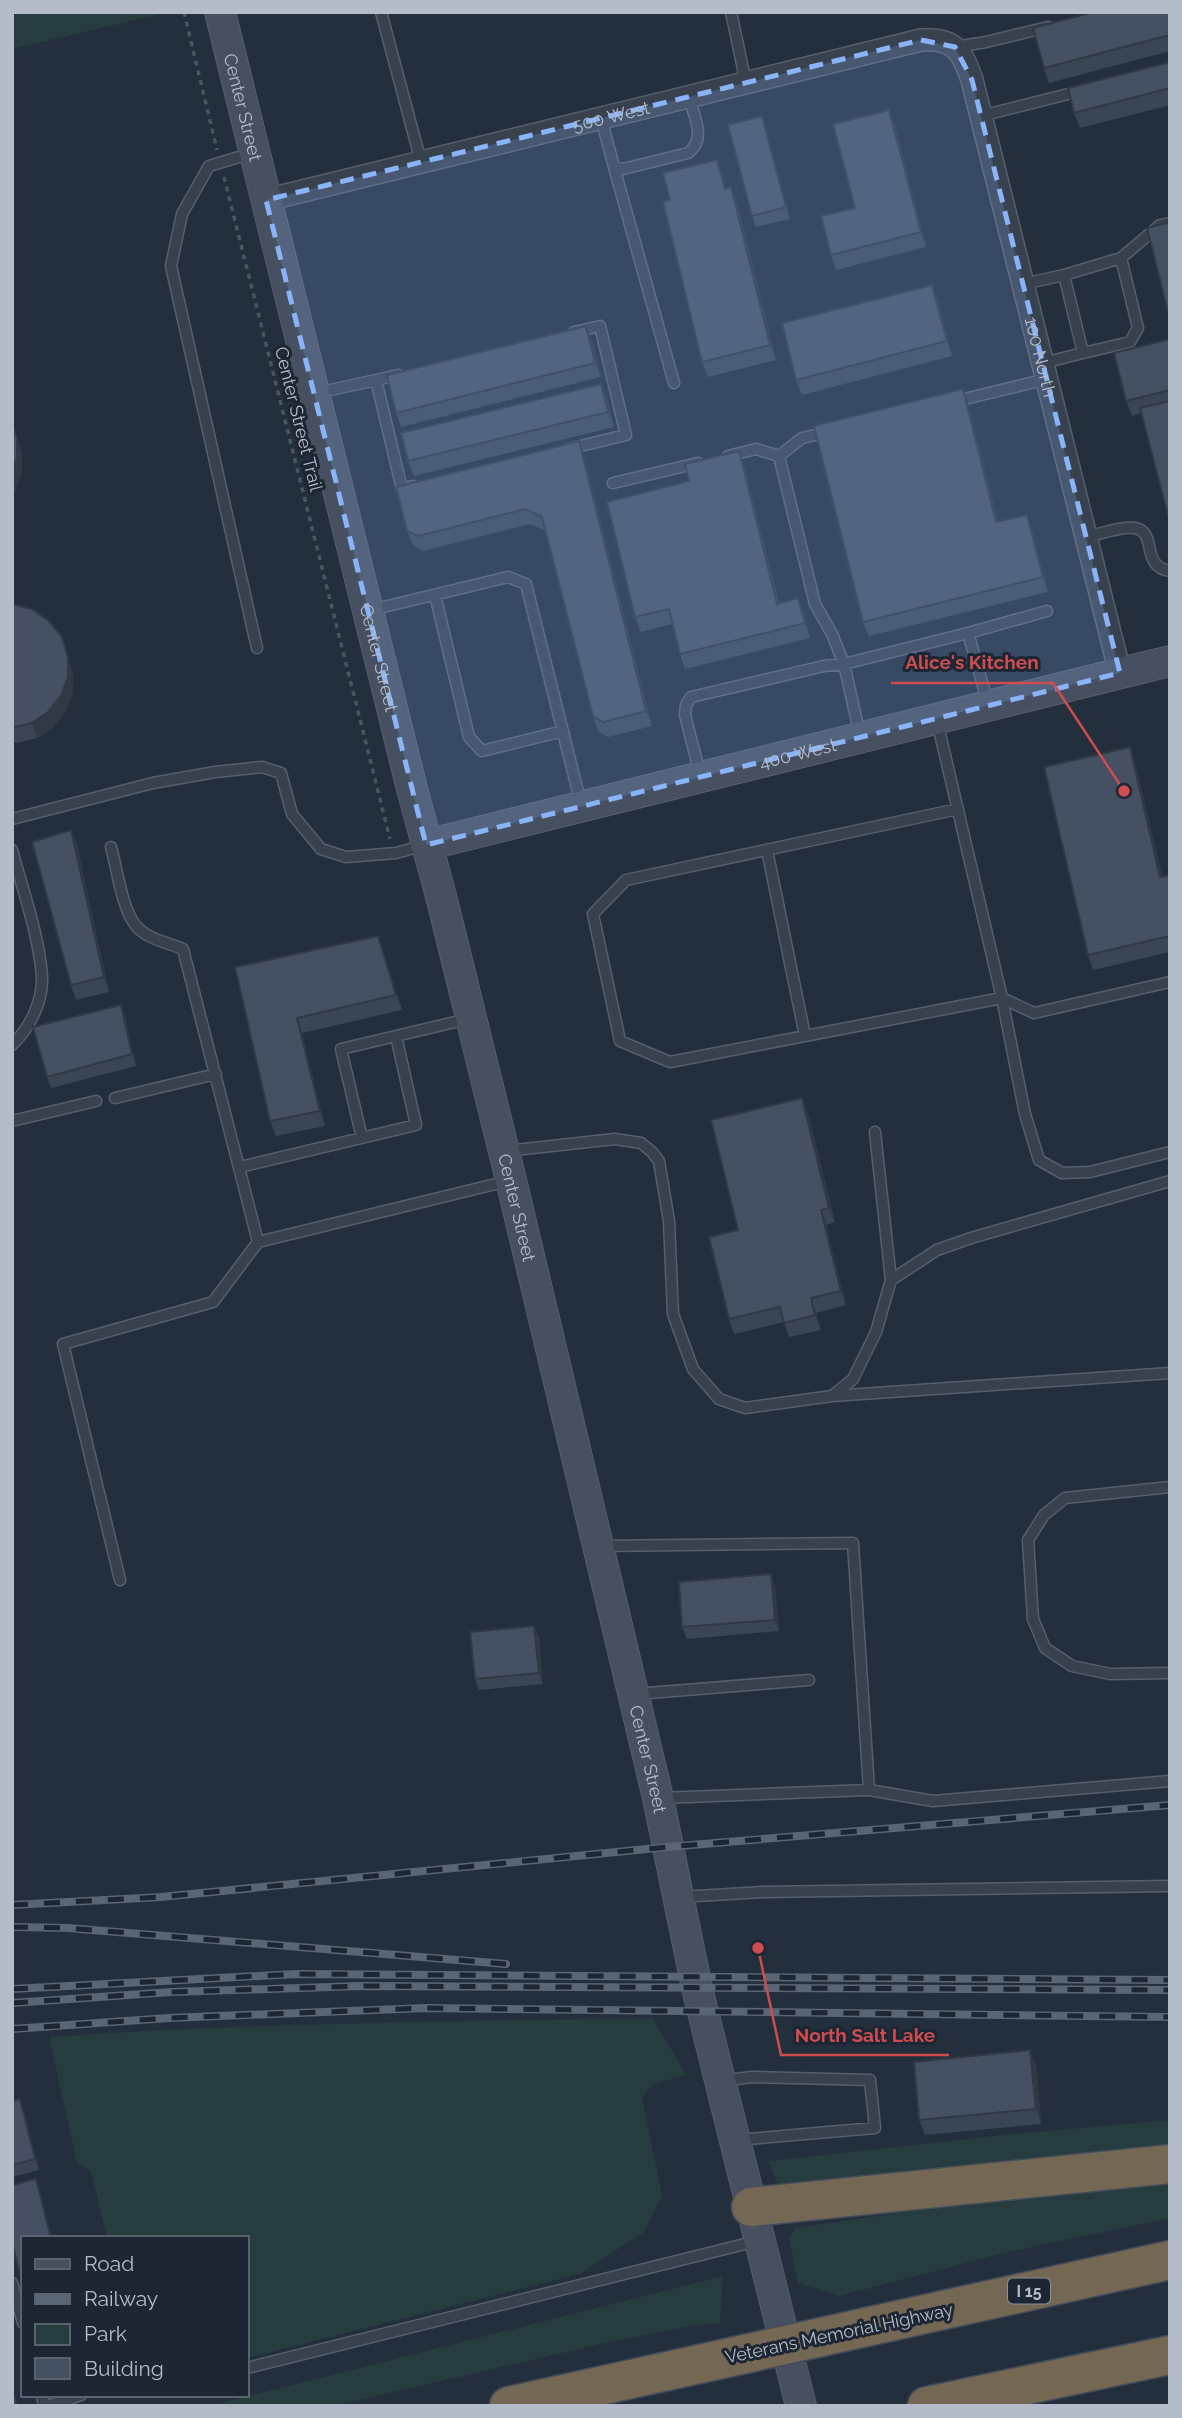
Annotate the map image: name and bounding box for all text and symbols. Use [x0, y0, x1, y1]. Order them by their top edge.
street label: Center Street [220, 51, 267, 163]
street label: 500 West [570, 96, 652, 135]
street label: 100 North [1021, 315, 1061, 399]
street label: Center Street Trail [271, 344, 327, 494]
street label: Center Street [356, 602, 403, 714]
callout: Alice's Kitchen [891, 643, 1053, 683]
text: Alice's Kitchen [905, 651, 1039, 673]
street label: 400 West [757, 733, 839, 773]
street label: Center Street [494, 1151, 541, 1264]
street label: Center Street [626, 1703, 671, 1815]
callout: North Salt Lake [781, 2015, 949, 2055]
text: North Salt Lake [795, 2024, 935, 2046]
legend [21, 2236, 248, 2397]
text: Road [84, 2251, 134, 2276]
road number: I 15 [1008, 2278, 1050, 2304]
text: Railway [84, 2286, 158, 2311]
street label: Veterans Memorial Highway [723, 2299, 955, 2367]
text: Park [84, 2321, 127, 2346]
text: Building [84, 2356, 164, 2381]

